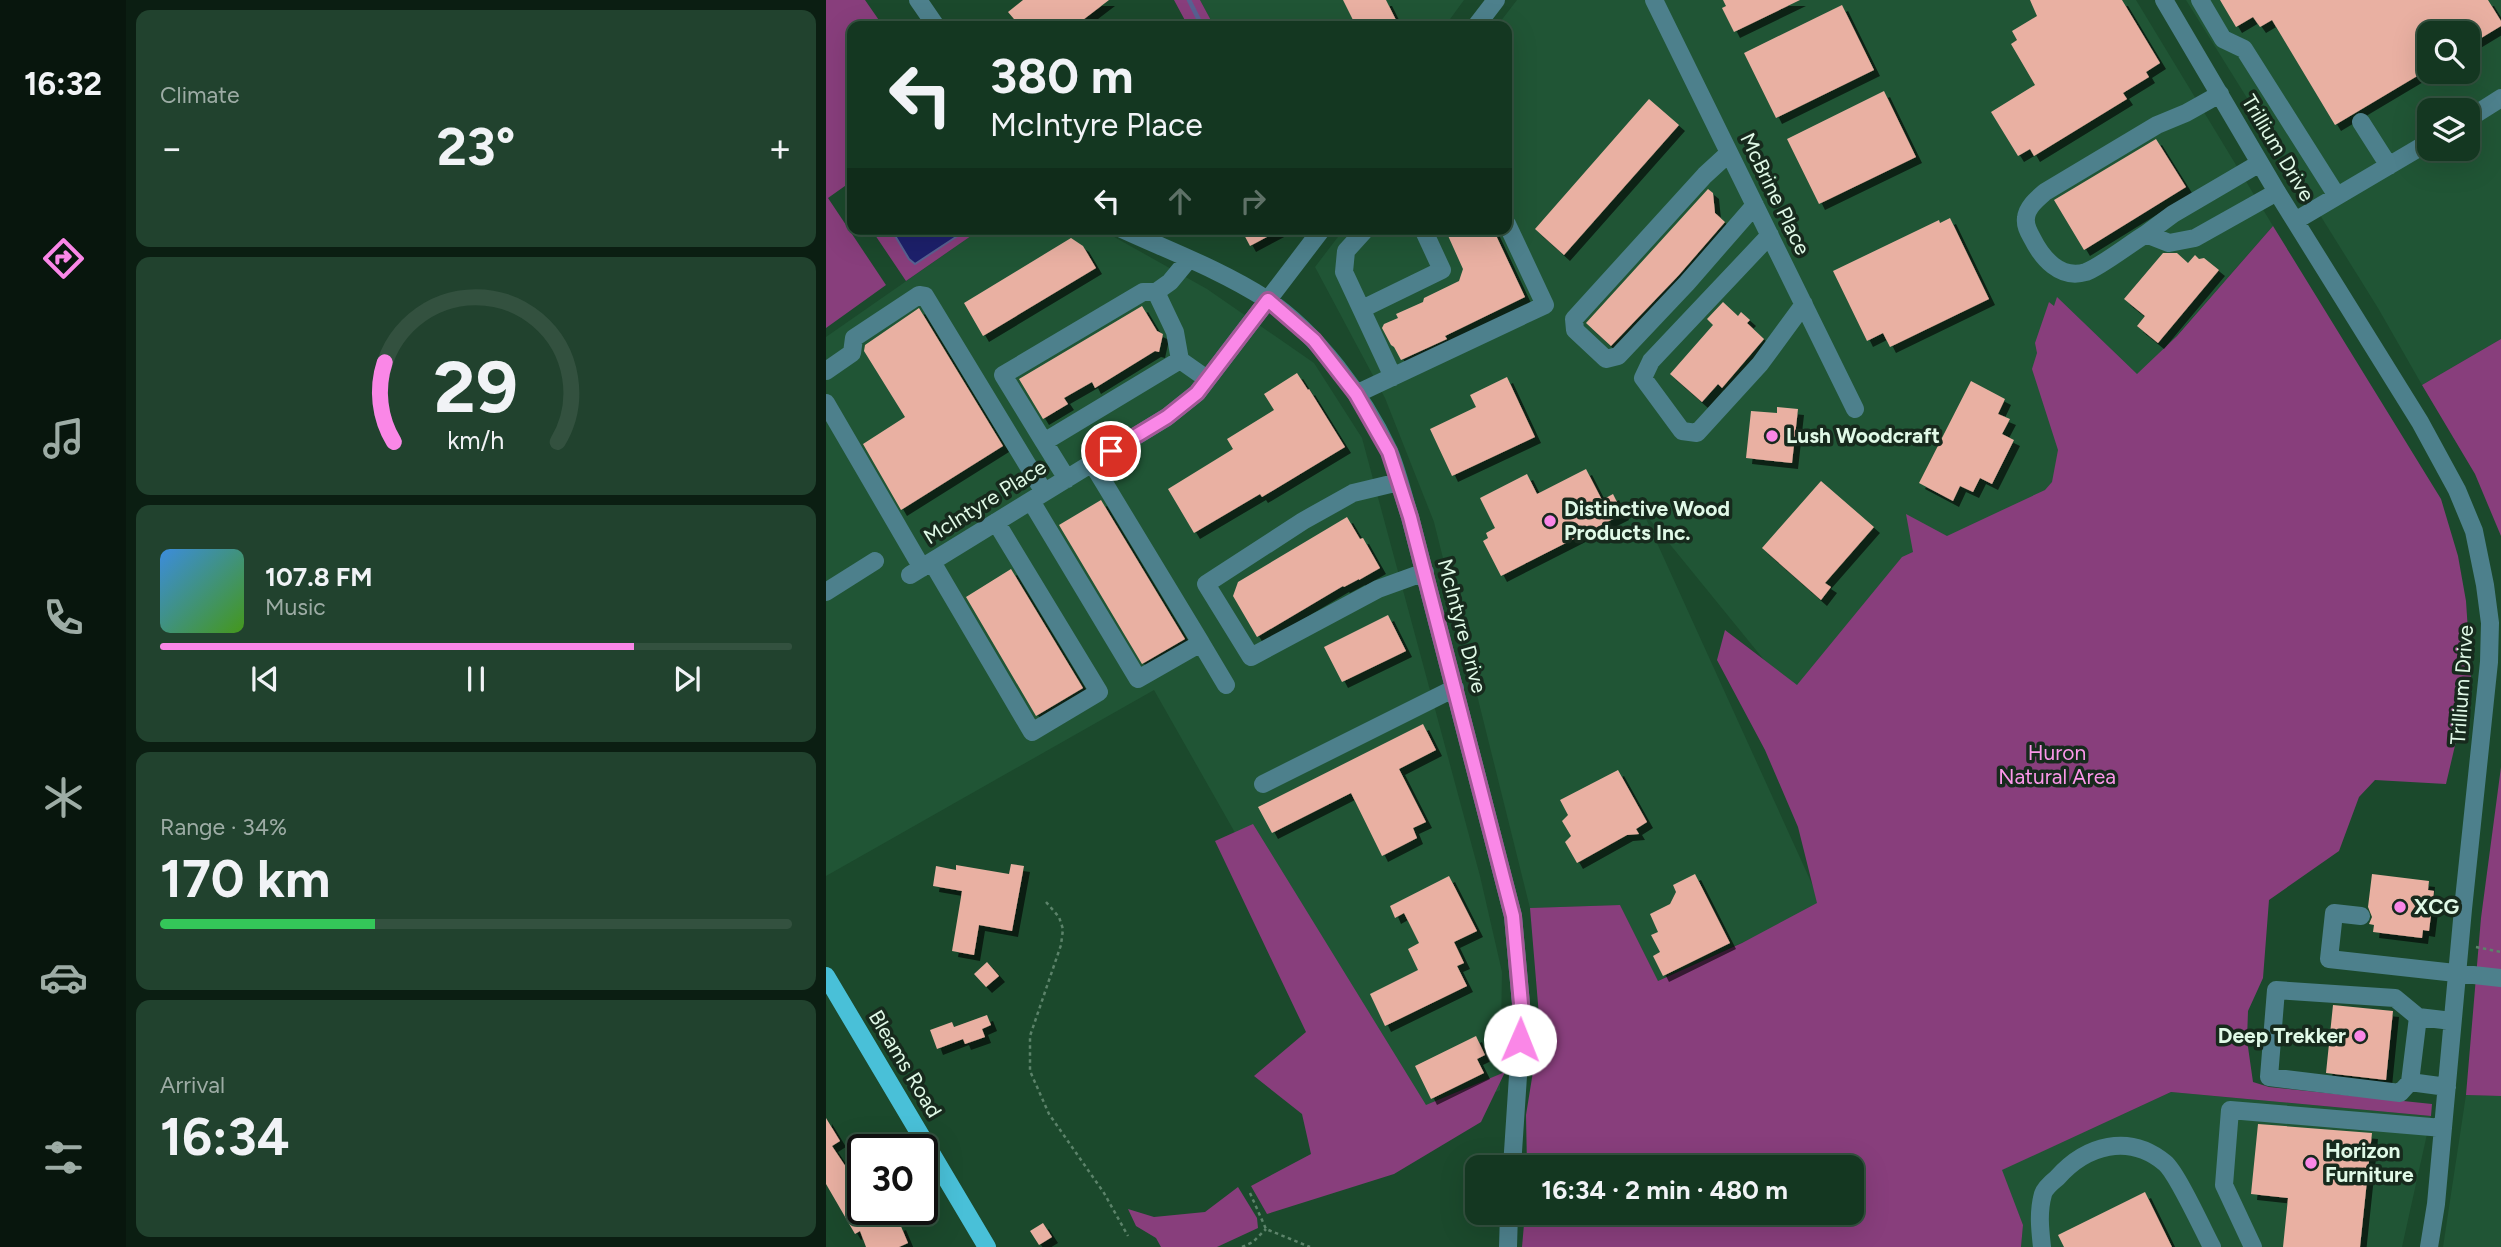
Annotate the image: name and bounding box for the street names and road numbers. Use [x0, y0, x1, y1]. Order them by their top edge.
street label: Trillium Drive [2237, 90, 2320, 206]
street label: McBrine Place [1735, 129, 1816, 259]
street label: McIntyre Place [919, 454, 1051, 549]
street label: McIntyre Drive [1433, 556, 1492, 696]
street label: Trillium Drive [2445, 624, 2478, 746]
street label: Bleams Road [864, 1006, 947, 1122]

